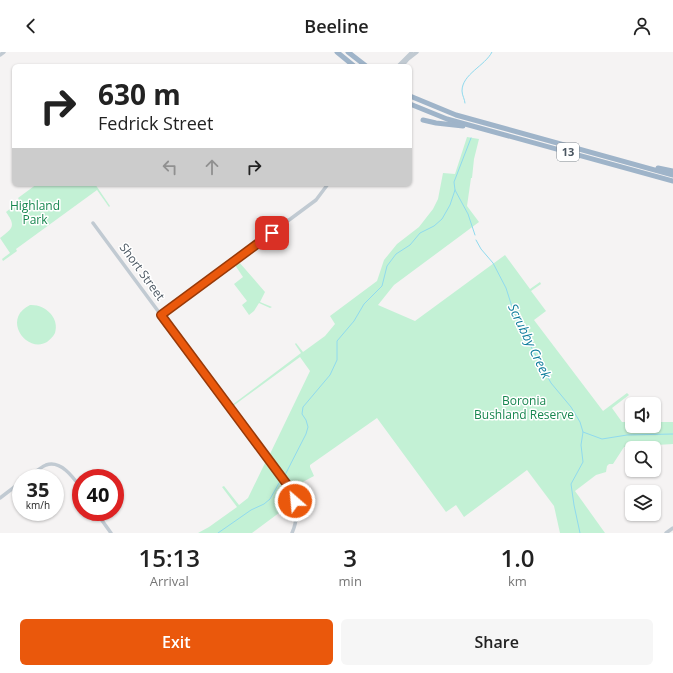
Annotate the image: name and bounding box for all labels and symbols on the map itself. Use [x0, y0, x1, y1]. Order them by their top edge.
road number: 13 [557, 143, 579, 161]
park label: Highland Park [10, 197, 60, 228]
pin [255, 216, 289, 250]
street label: Short Street [116, 240, 169, 304]
water label: Scrubby Creek [504, 300, 556, 382]
park label: Boronia Bushland Reserve [474, 392, 574, 423]
speed limit sign: 40 [72, 469, 124, 521]
position arrow [274, 480, 316, 522]

